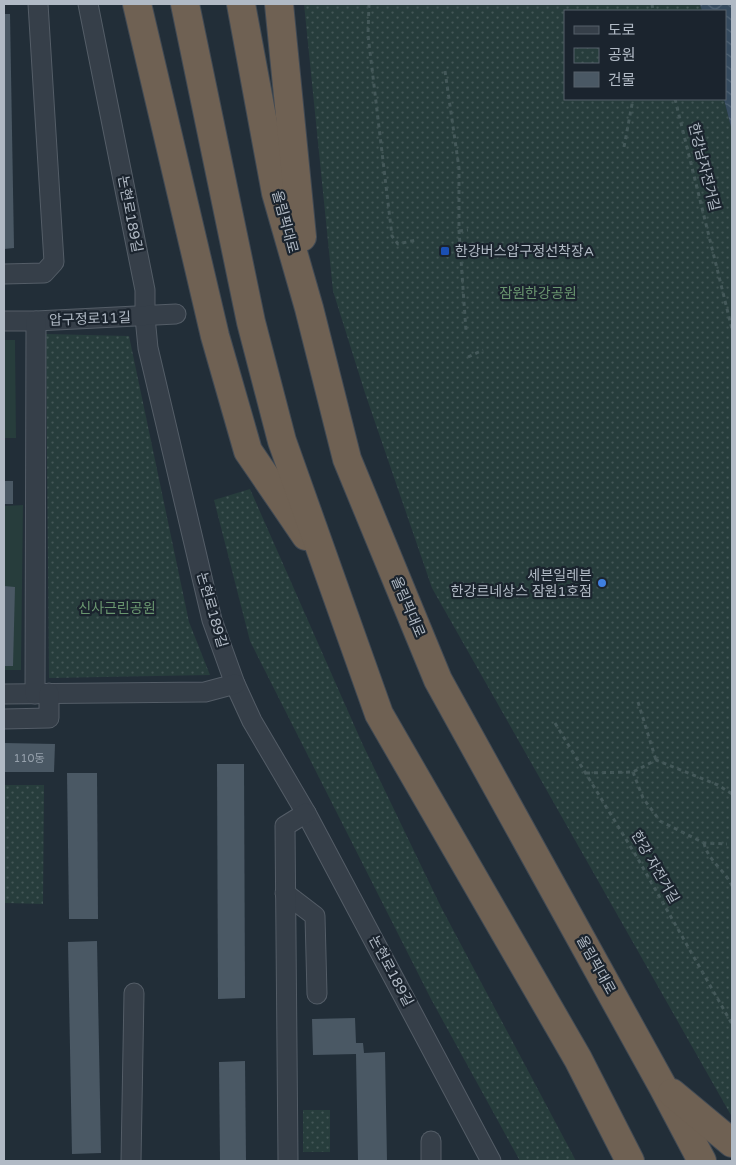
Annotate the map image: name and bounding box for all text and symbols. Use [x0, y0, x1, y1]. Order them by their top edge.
legend [564, 10, 726, 100]
text: 도로 [608, 21, 636, 39]
text: 공원 [608, 46, 636, 64]
text: 건물 [608, 71, 636, 89]
street label: 한강남자전거길 [685, 121, 723, 213]
street label: 논현로189길 [114, 174, 146, 254]
street label: 올림픽대로 [268, 189, 302, 255]
place label: 한강버스압구정선착장A [455, 243, 594, 260]
marker: 한강버스압구정선착장A [439, 245, 451, 257]
park label: 잠원한강공원 [499, 285, 577, 302]
street label: 압구정로11길 [49, 309, 131, 329]
place label: 세븐일레븐 한강르네상스 잠원1호점 [451, 567, 592, 600]
street label: 논현로189길 [193, 570, 231, 650]
street label: 올림픽대로 [388, 574, 428, 640]
marker: 세븐일레븐 한강르네상스 잠원1호점 [596, 577, 608, 589]
park label: 신사근린공원 [78, 600, 156, 617]
house number: 110동 [14, 752, 44, 765]
street label: 한강 자전거길 [627, 828, 683, 906]
street label: 논현로189길 [365, 933, 417, 1009]
street label: 올림픽대로 [573, 933, 619, 997]

